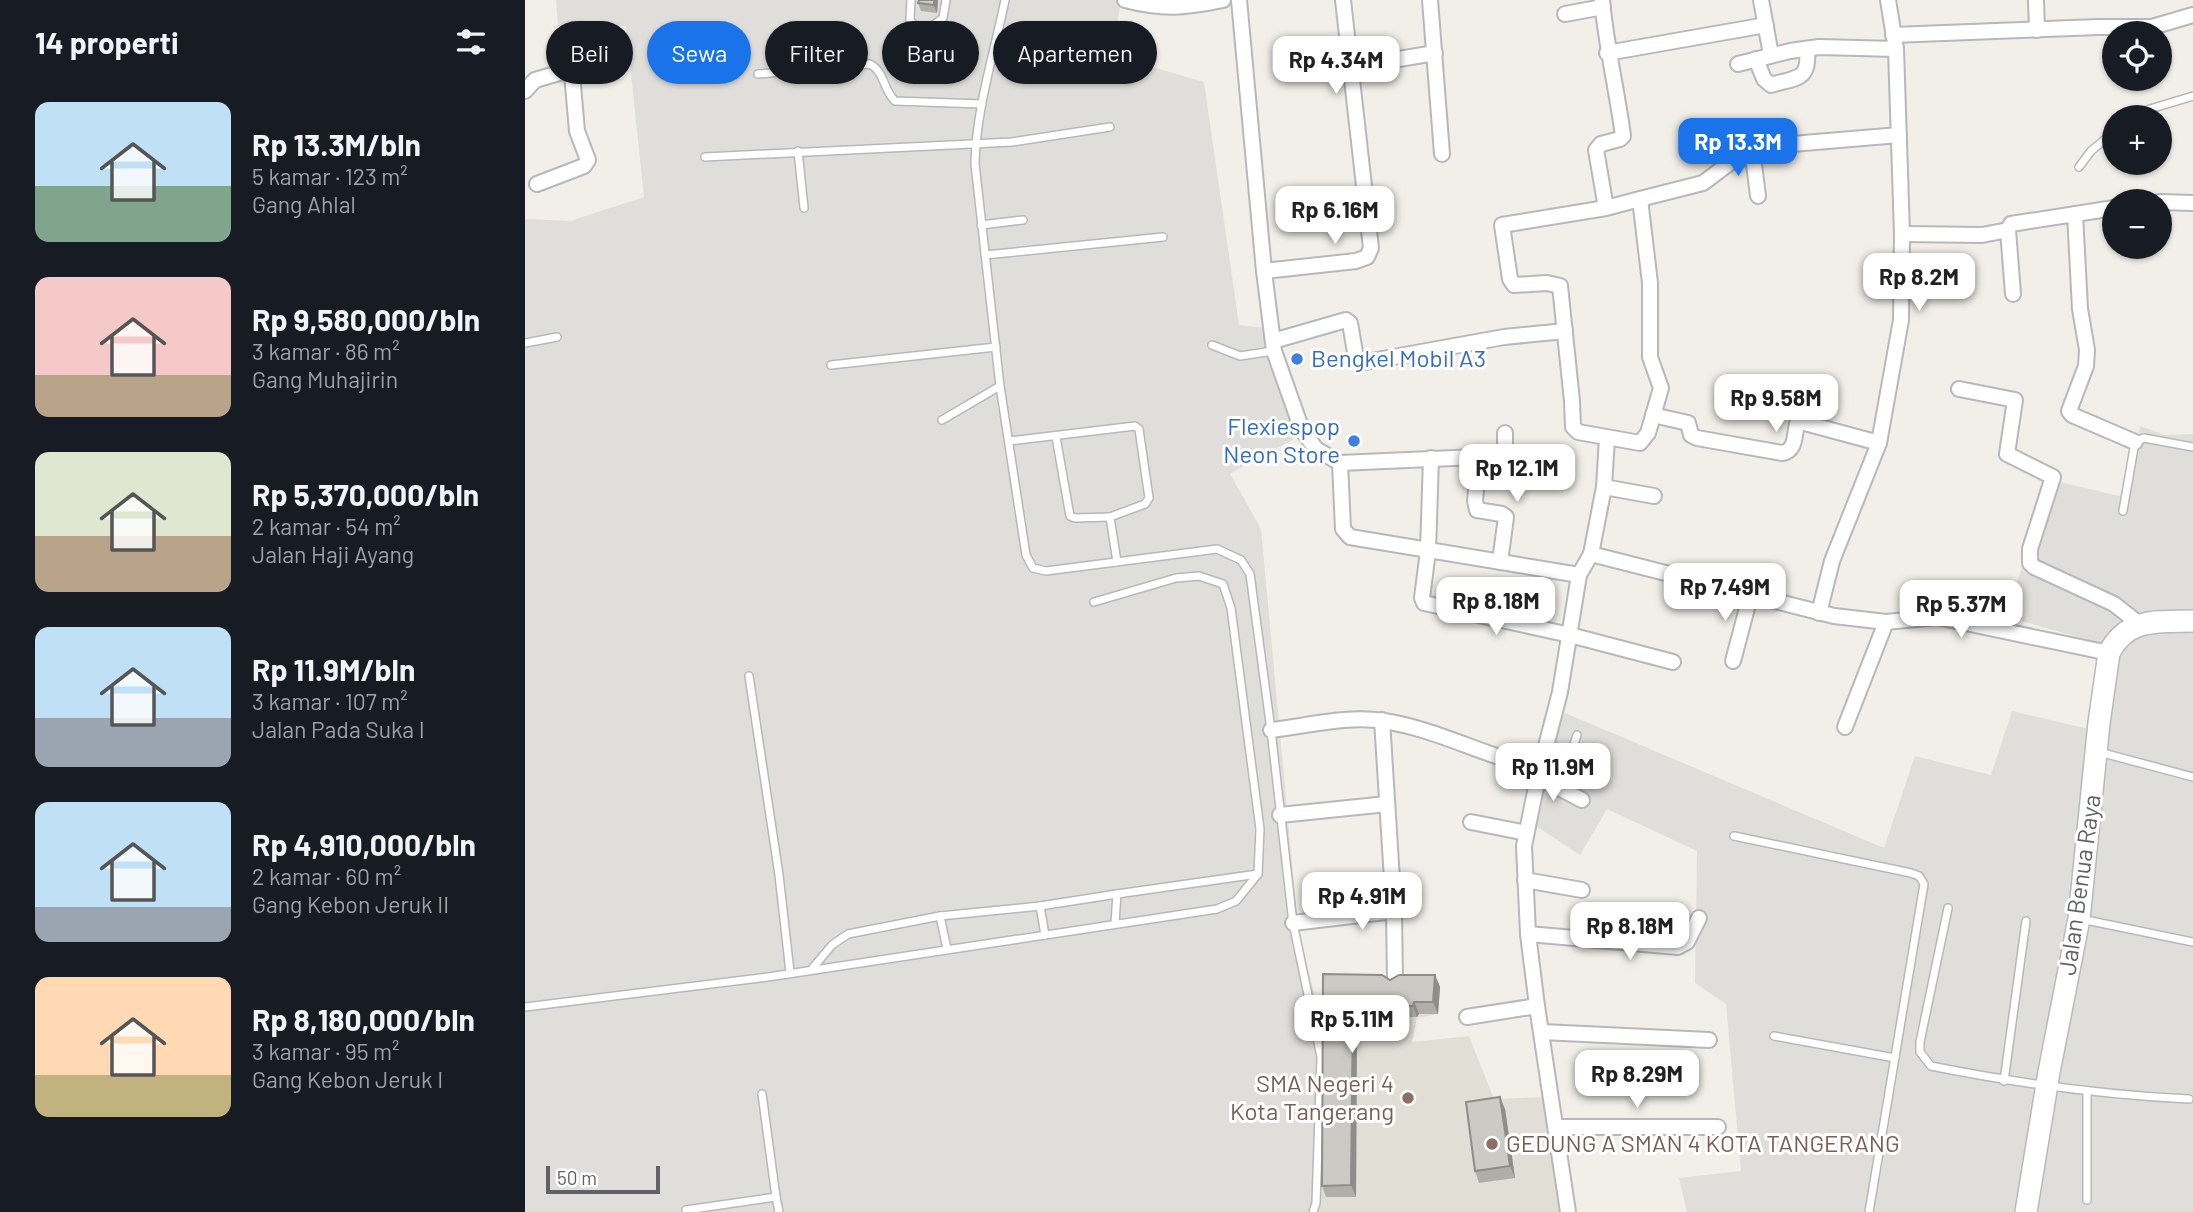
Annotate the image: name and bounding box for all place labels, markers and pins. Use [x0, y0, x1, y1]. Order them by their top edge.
pin: Rp 4.34M [1264, 36, 1408, 96]
pin: Rp 13.3M [1666, 118, 1810, 178]
pin: Rp 6.16M [1263, 187, 1407, 246]
pin: Rp 8.2M [1854, 254, 1984, 313]
place label: Bengkel Mobil A3 [1311, 343, 1486, 372]
marker: Bengkel Mobil A3 [1289, 351, 1305, 367]
pin: Rp 9.58M [1704, 374, 1848, 434]
place label: Flexiespop Neon Store [1223, 411, 1340, 468]
marker: Flexiespop Neon Store [1346, 433, 1362, 449]
pin: Rp 12.1M [1445, 444, 1589, 504]
pin: Rp 7.49M [1653, 564, 1797, 623]
pin: Rp 8.18M [1424, 578, 1568, 637]
pin: Rp 5.37M [1889, 580, 2033, 640]
pin: Rp 11.9M [1481, 744, 1625, 803]
pin: Rp 4.91M [1290, 872, 1434, 932]
pin: Rp 8.18M [1558, 902, 1702, 962]
pin: Rp 5.11M [1280, 996, 1424, 1055]
pin: Rp 8.29M [1565, 1050, 1709, 1110]
place label: SMA Negeri 4 Kota Tangerang [1230, 1068, 1394, 1125]
marker: SMA Negeri 4 Kota Tangerang [1400, 1090, 1416, 1106]
place label: GEDUNG A SMAN 4 KOTA TANGERANG [1506, 1128, 1900, 1157]
marker: GEDUNG A SMAN 4 KOTA TANGERANG [1484, 1136, 1500, 1152]

